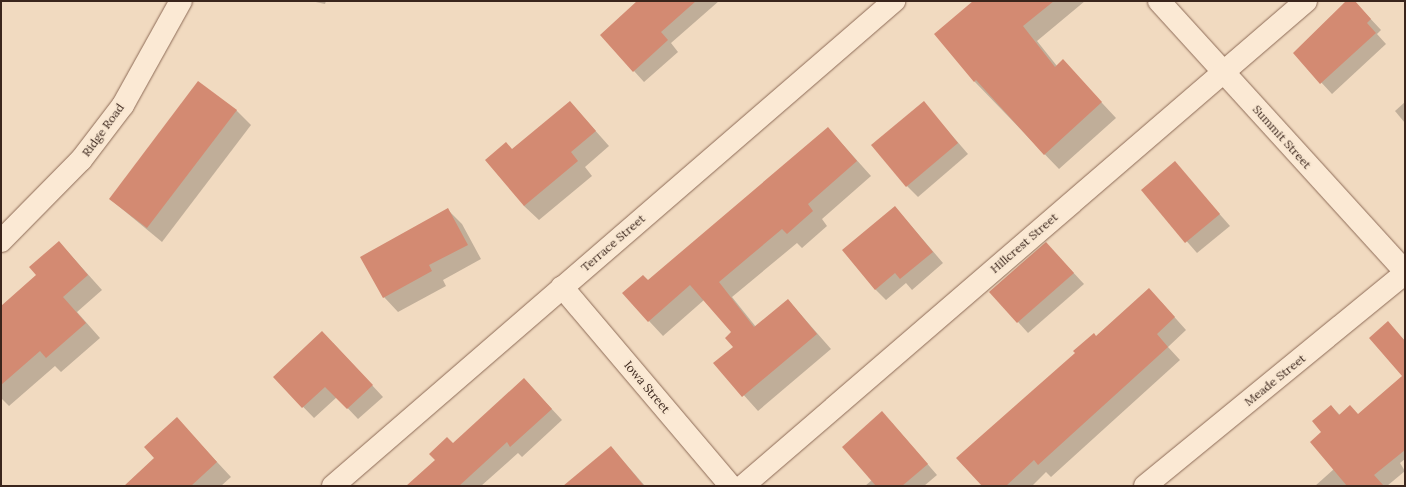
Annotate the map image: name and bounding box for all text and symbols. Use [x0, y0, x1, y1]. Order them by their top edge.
street label: Ridge Road [79, 101, 127, 159]
street label: Summit Street [1250, 102, 1314, 172]
street label: Hillcrest Street [987, 210, 1061, 276]
street label: Terrace Street [578, 211, 648, 275]
street label: Meade Street [1242, 351, 1308, 409]
street label: Iowa Street [621, 358, 673, 416]

